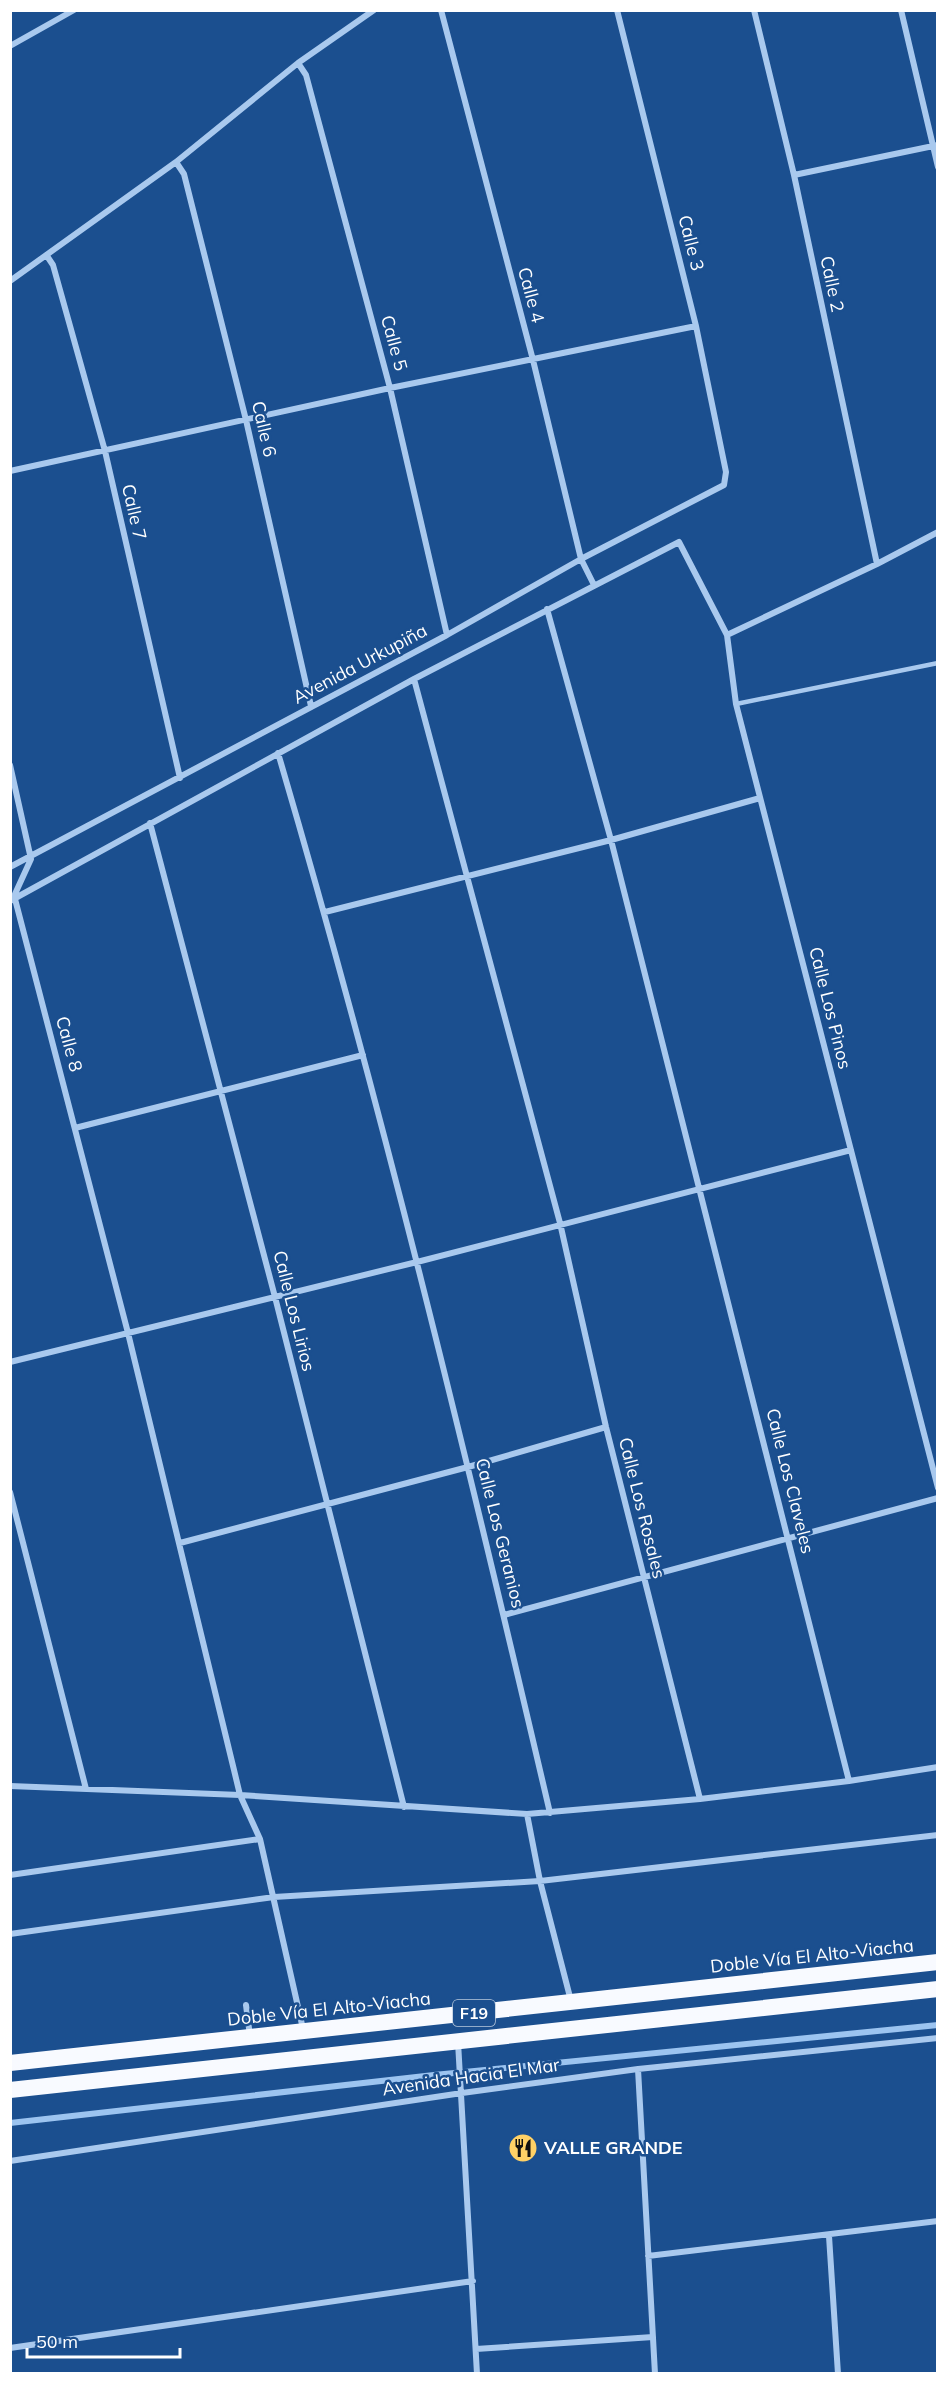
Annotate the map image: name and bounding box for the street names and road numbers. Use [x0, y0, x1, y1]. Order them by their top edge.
street label: Calle 3 [673, 213, 710, 273]
street label: Calle 2 [815, 254, 850, 314]
street label: Calle 4 [513, 265, 550, 325]
street label: Calle 5 [376, 313, 413, 373]
street label: Calle 6 [247, 399, 282, 459]
street label: Calle 7 [117, 482, 152, 542]
street label: Avenida Urkupiña [289, 618, 431, 709]
street label: Calle Los Pinos [804, 944, 857, 1071]
street label: Calle 8 [51, 1014, 88, 1074]
street label: Calle Los Lirios [268, 1248, 321, 1374]
street label: Calle Los Claveles [761, 1406, 820, 1556]
street label: Calle Los Rosales [614, 1435, 671, 1581]
street label: Calle Los Geranios [471, 1456, 530, 1610]
street label: Doble Vía El Alto-Viacha [709, 1933, 915, 1978]
street label: Doble Vía El Alto-Viacha [226, 1986, 432, 2031]
road number: F19 [453, 2000, 495, 2026]
street label: Avenida Hacia El Mar [381, 2053, 561, 2100]

